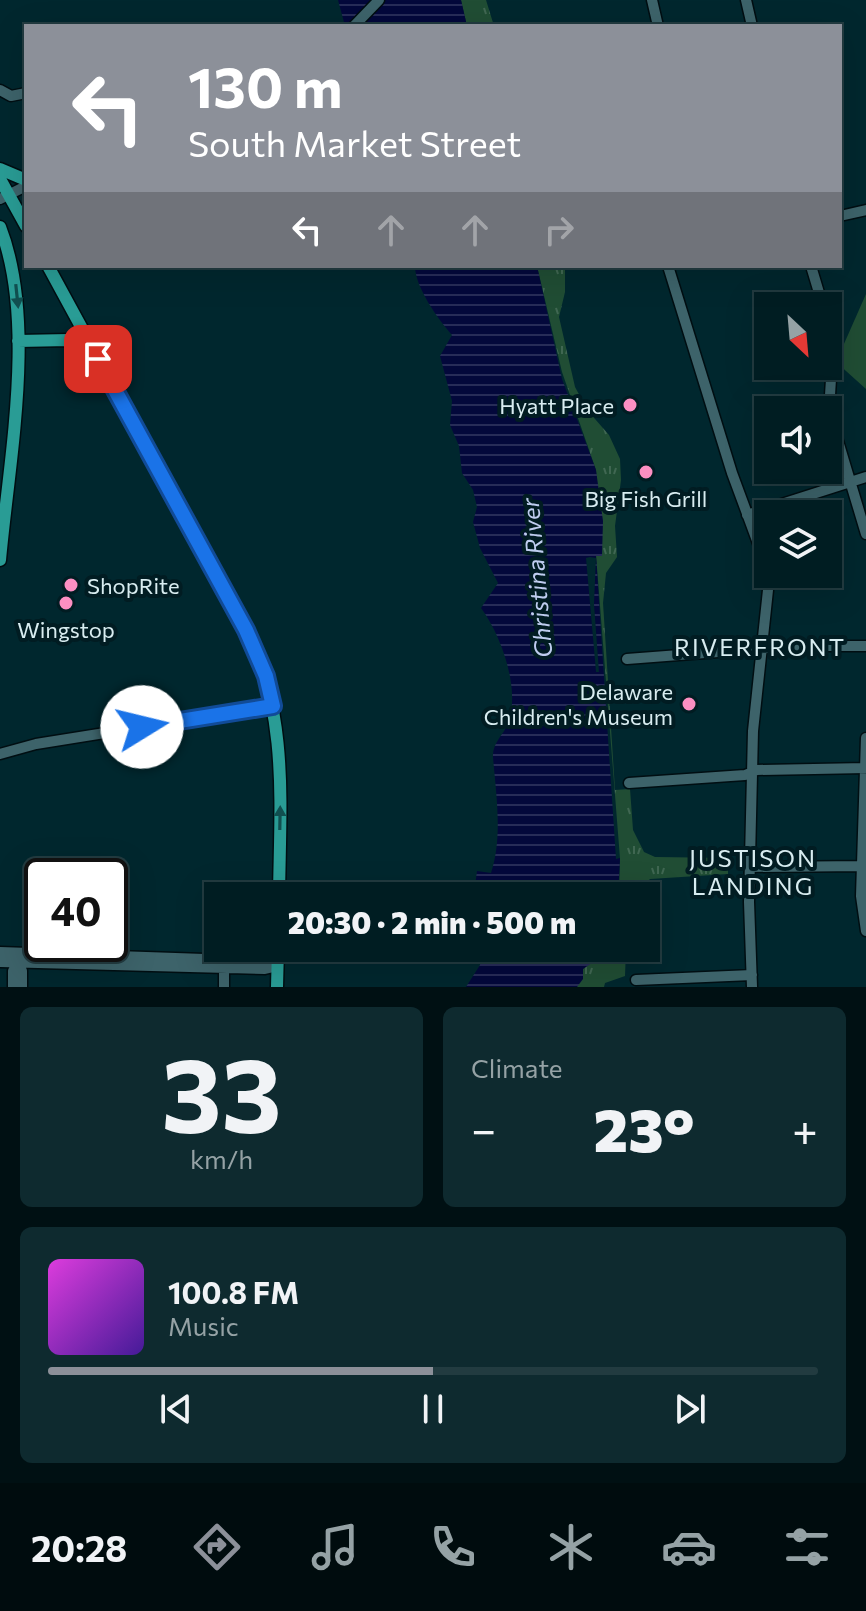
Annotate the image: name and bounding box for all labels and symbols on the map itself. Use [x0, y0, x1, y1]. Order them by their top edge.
one-way arrow [10, 284, 23, 309]
north arrow [754, 292, 842, 380]
pin [64, 325, 132, 393]
place label: Hyatt Place [499, 392, 614, 419]
marker: Hyatt Place [621, 396, 639, 414]
marker: Big Fish Grill [637, 463, 655, 481]
place label: Big Fish Grill [585, 485, 707, 512]
water label: Christina River [514, 495, 557, 659]
place label: ShopRite [87, 572, 180, 599]
marker: ShopRite [62, 576, 80, 594]
marker: Wingstop [57, 594, 75, 612]
place label: Wingstop [17, 616, 115, 643]
district label: RIVERFRONT [674, 632, 846, 661]
place label: Delaware Children's Museum [484, 678, 673, 730]
position arrow [100, 685, 184, 769]
marker: Delaware Children's Museum [680, 695, 698, 713]
one-way arrow [274, 805, 286, 830]
district label: JUSTISON LANDING [689, 843, 817, 900]
speed limit sign: 40 [24, 858, 128, 962]

